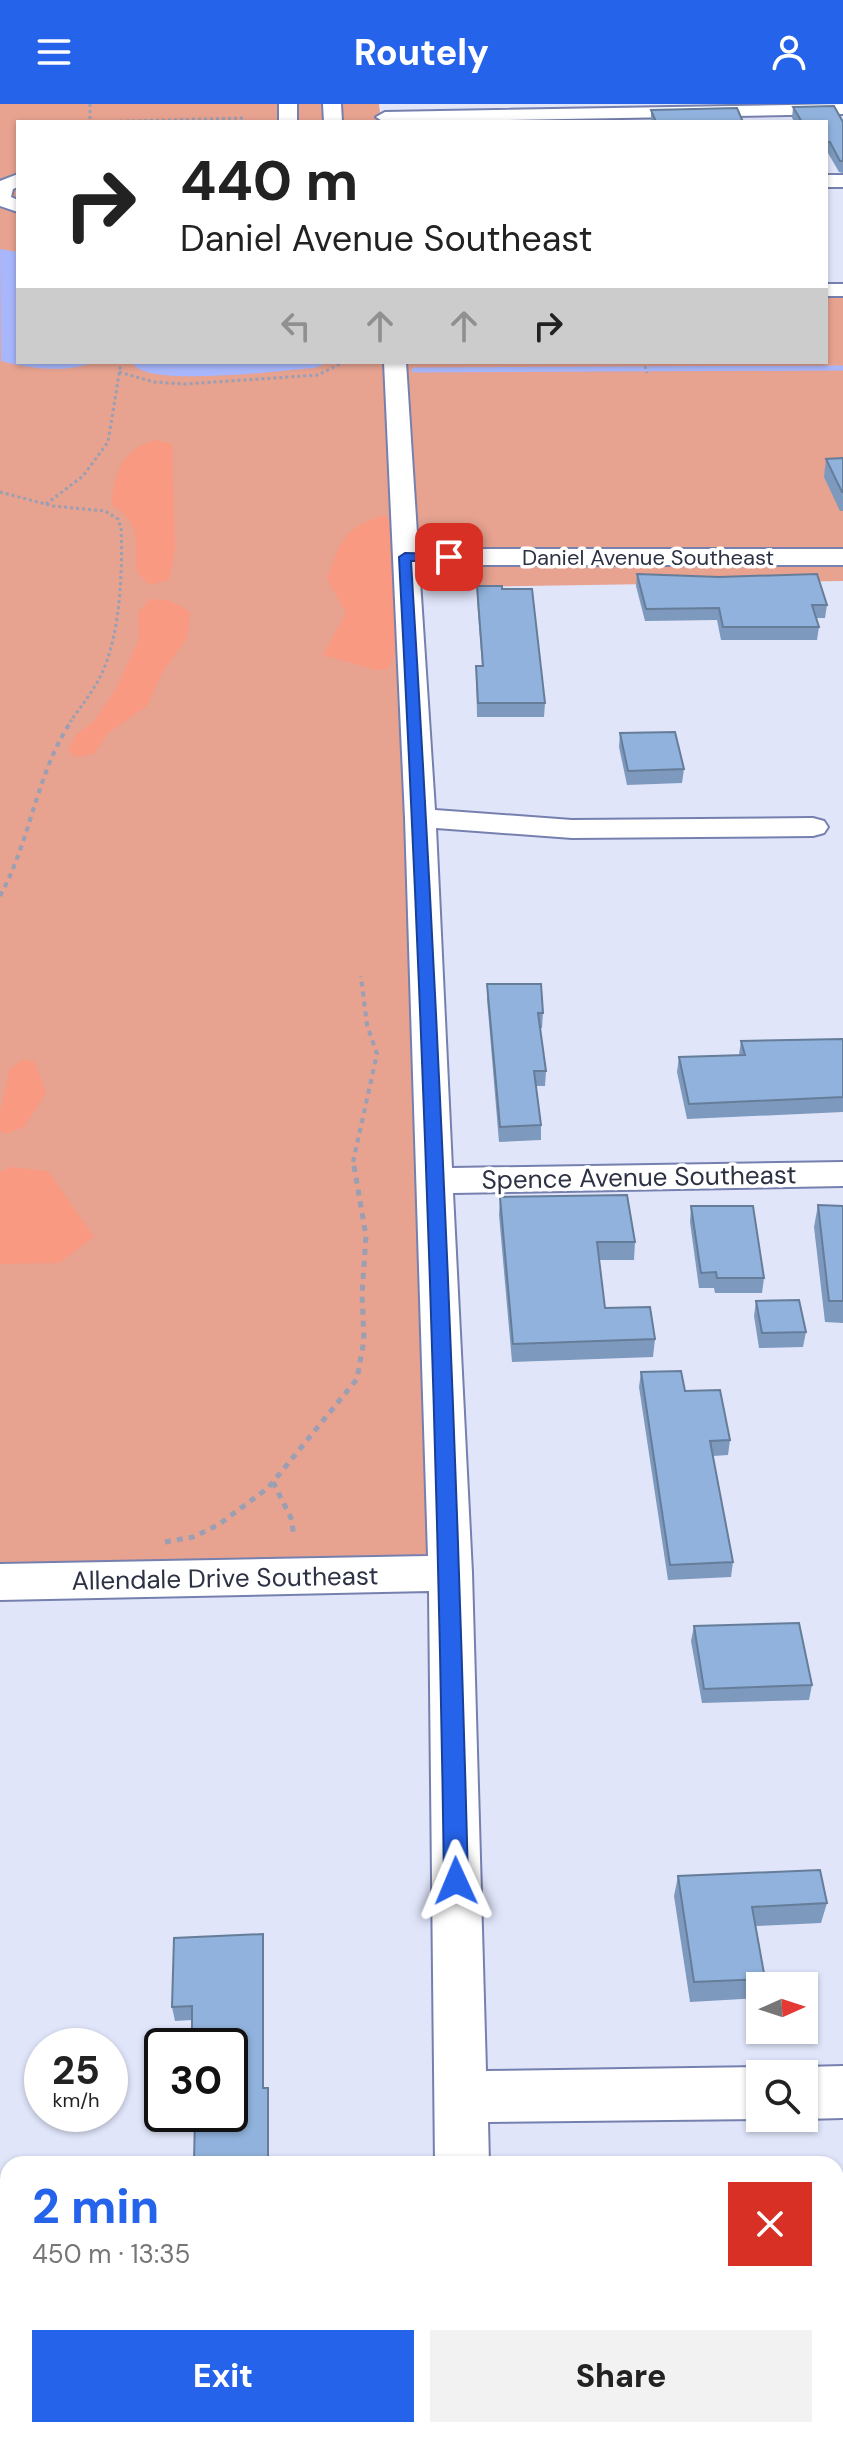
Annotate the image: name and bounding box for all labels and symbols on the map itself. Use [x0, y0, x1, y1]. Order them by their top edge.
pin [415, 523, 483, 591]
street label: Daniel Avenue Southeast [522, 543, 774, 572]
street label: Spence Avenue Southeast [481, 1157, 797, 1197]
street label: Allendale Drive Southeast [71, 1558, 379, 1598]
position arrow [414, 1839, 498, 1923]
north arrow [746, 1972, 818, 2044]
speed limit sign: 30 [144, 2028, 248, 2132]

